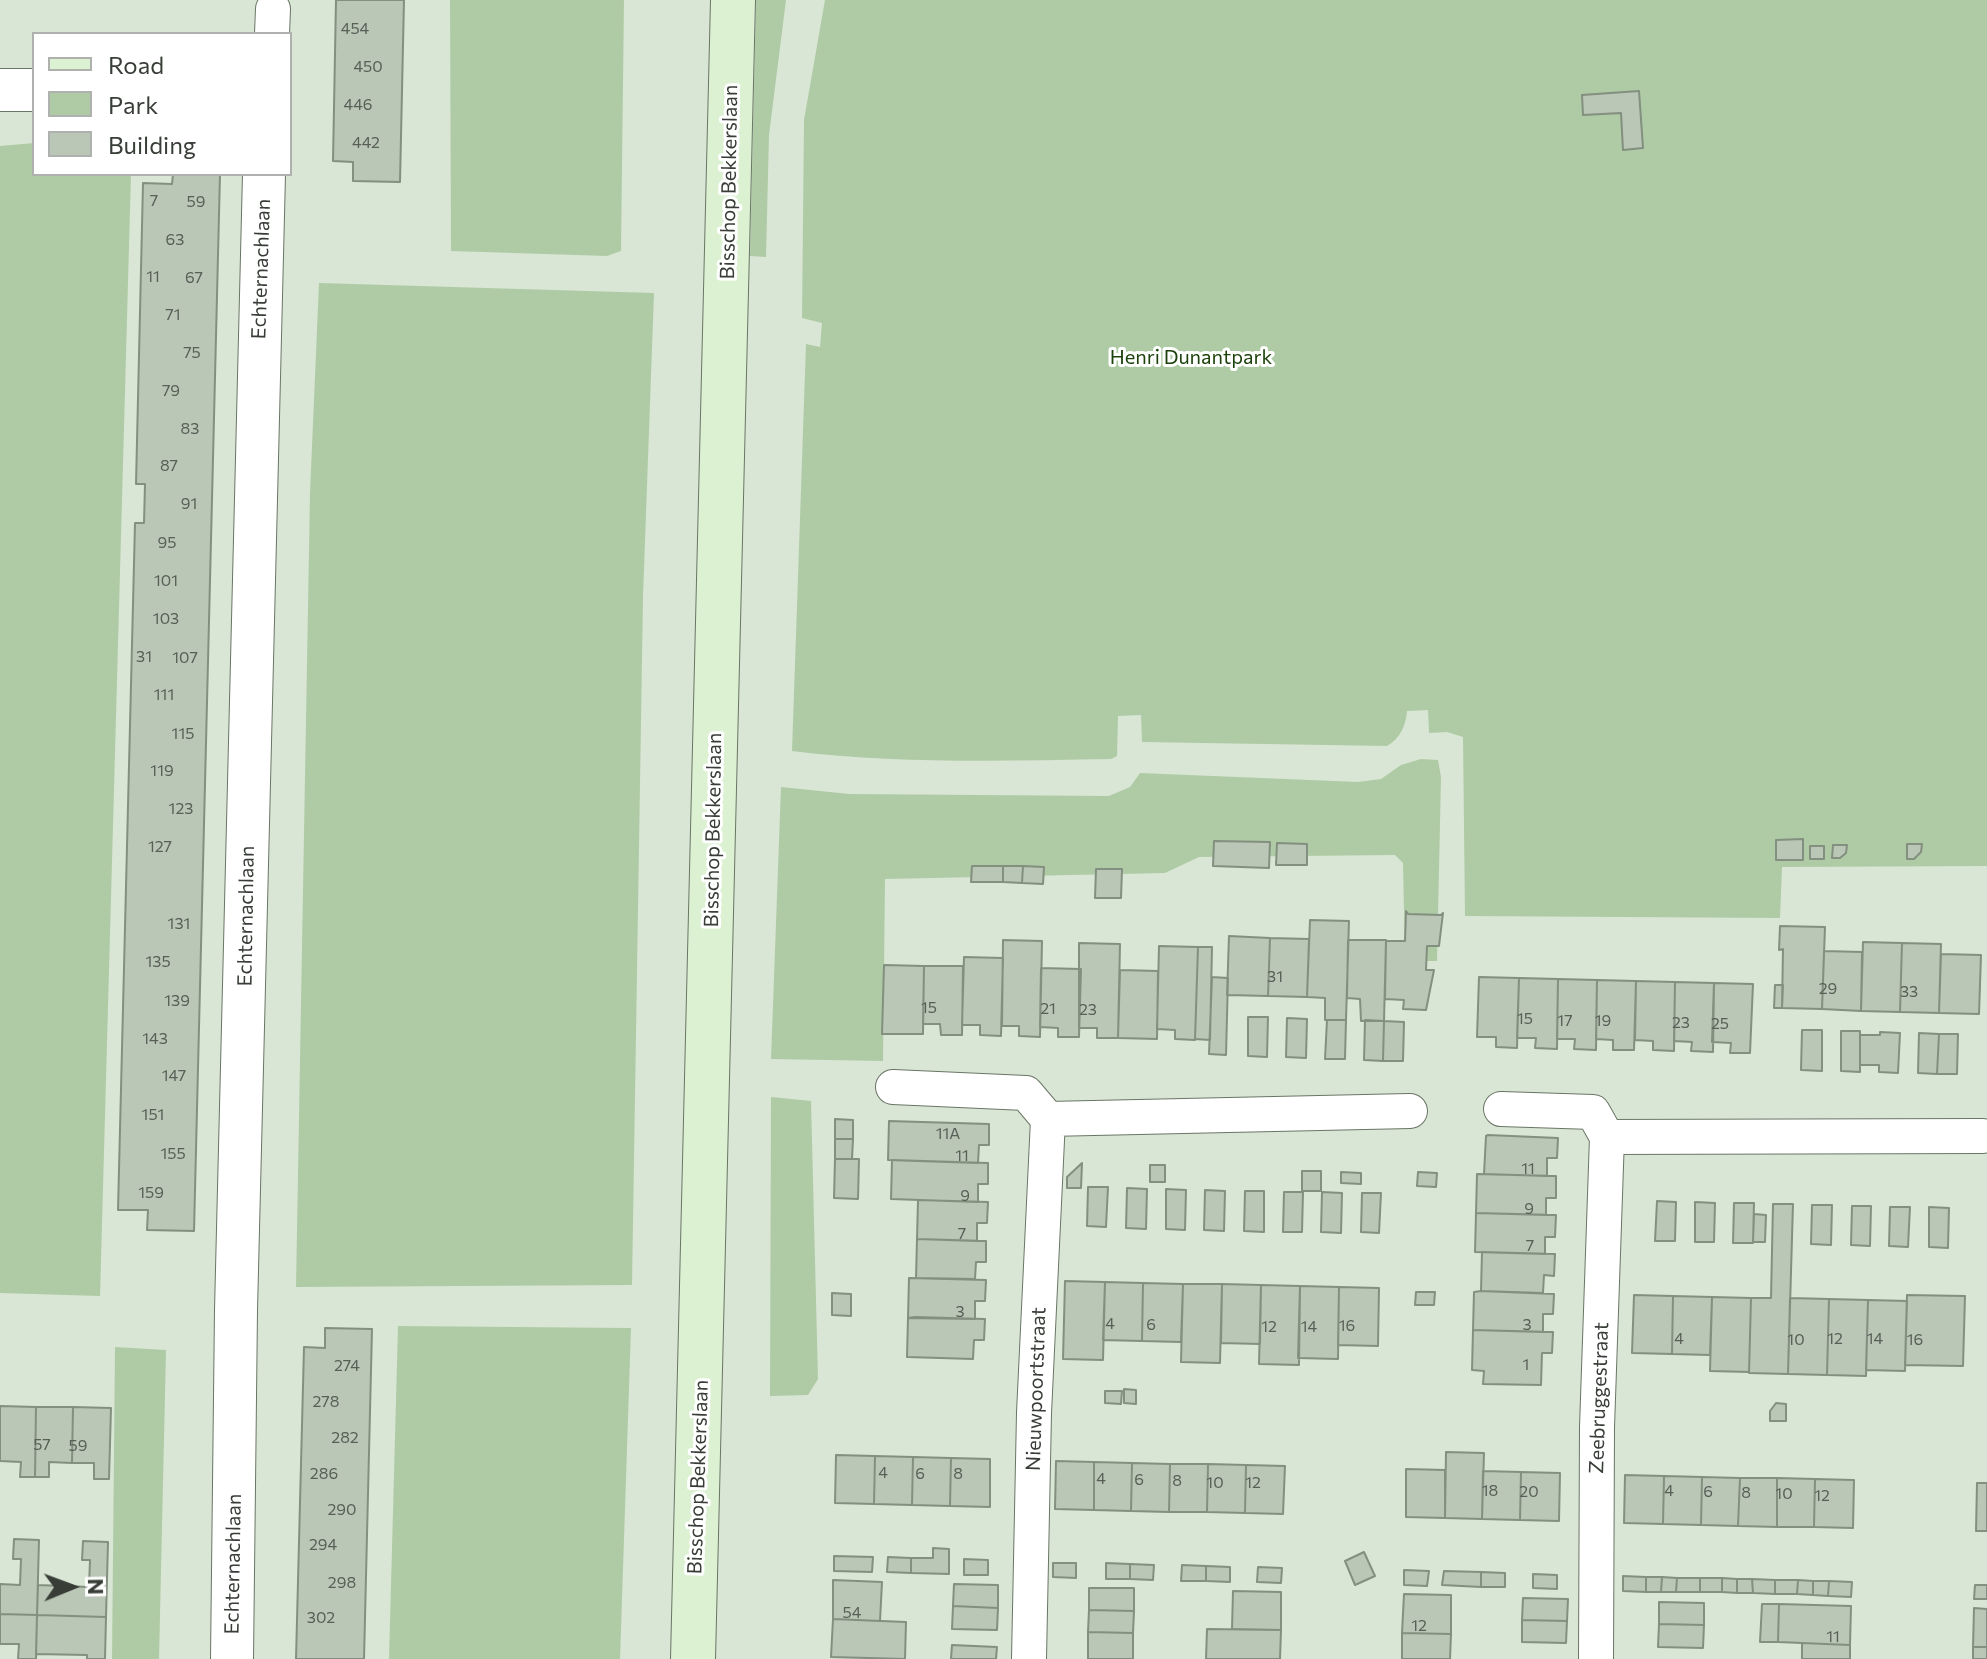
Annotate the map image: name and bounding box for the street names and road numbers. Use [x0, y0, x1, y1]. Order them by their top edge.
street label: Bisschop Bekkerslaan [715, 84, 743, 280]
street label: Echternachlaan [247, 198, 275, 340]
street label: Bisschop Bekkerslaan [699, 732, 727, 928]
street label: Echternachlaan [233, 846, 259, 986]
street label: Nieuwpoortstraat [1021, 1307, 1051, 1471]
street label: Zeebruggestraat [1584, 1322, 1614, 1474]
street label: Bisschop Bekkerslaan [683, 1379, 713, 1575]
street label: Echternachlaan [220, 1494, 246, 1634]

